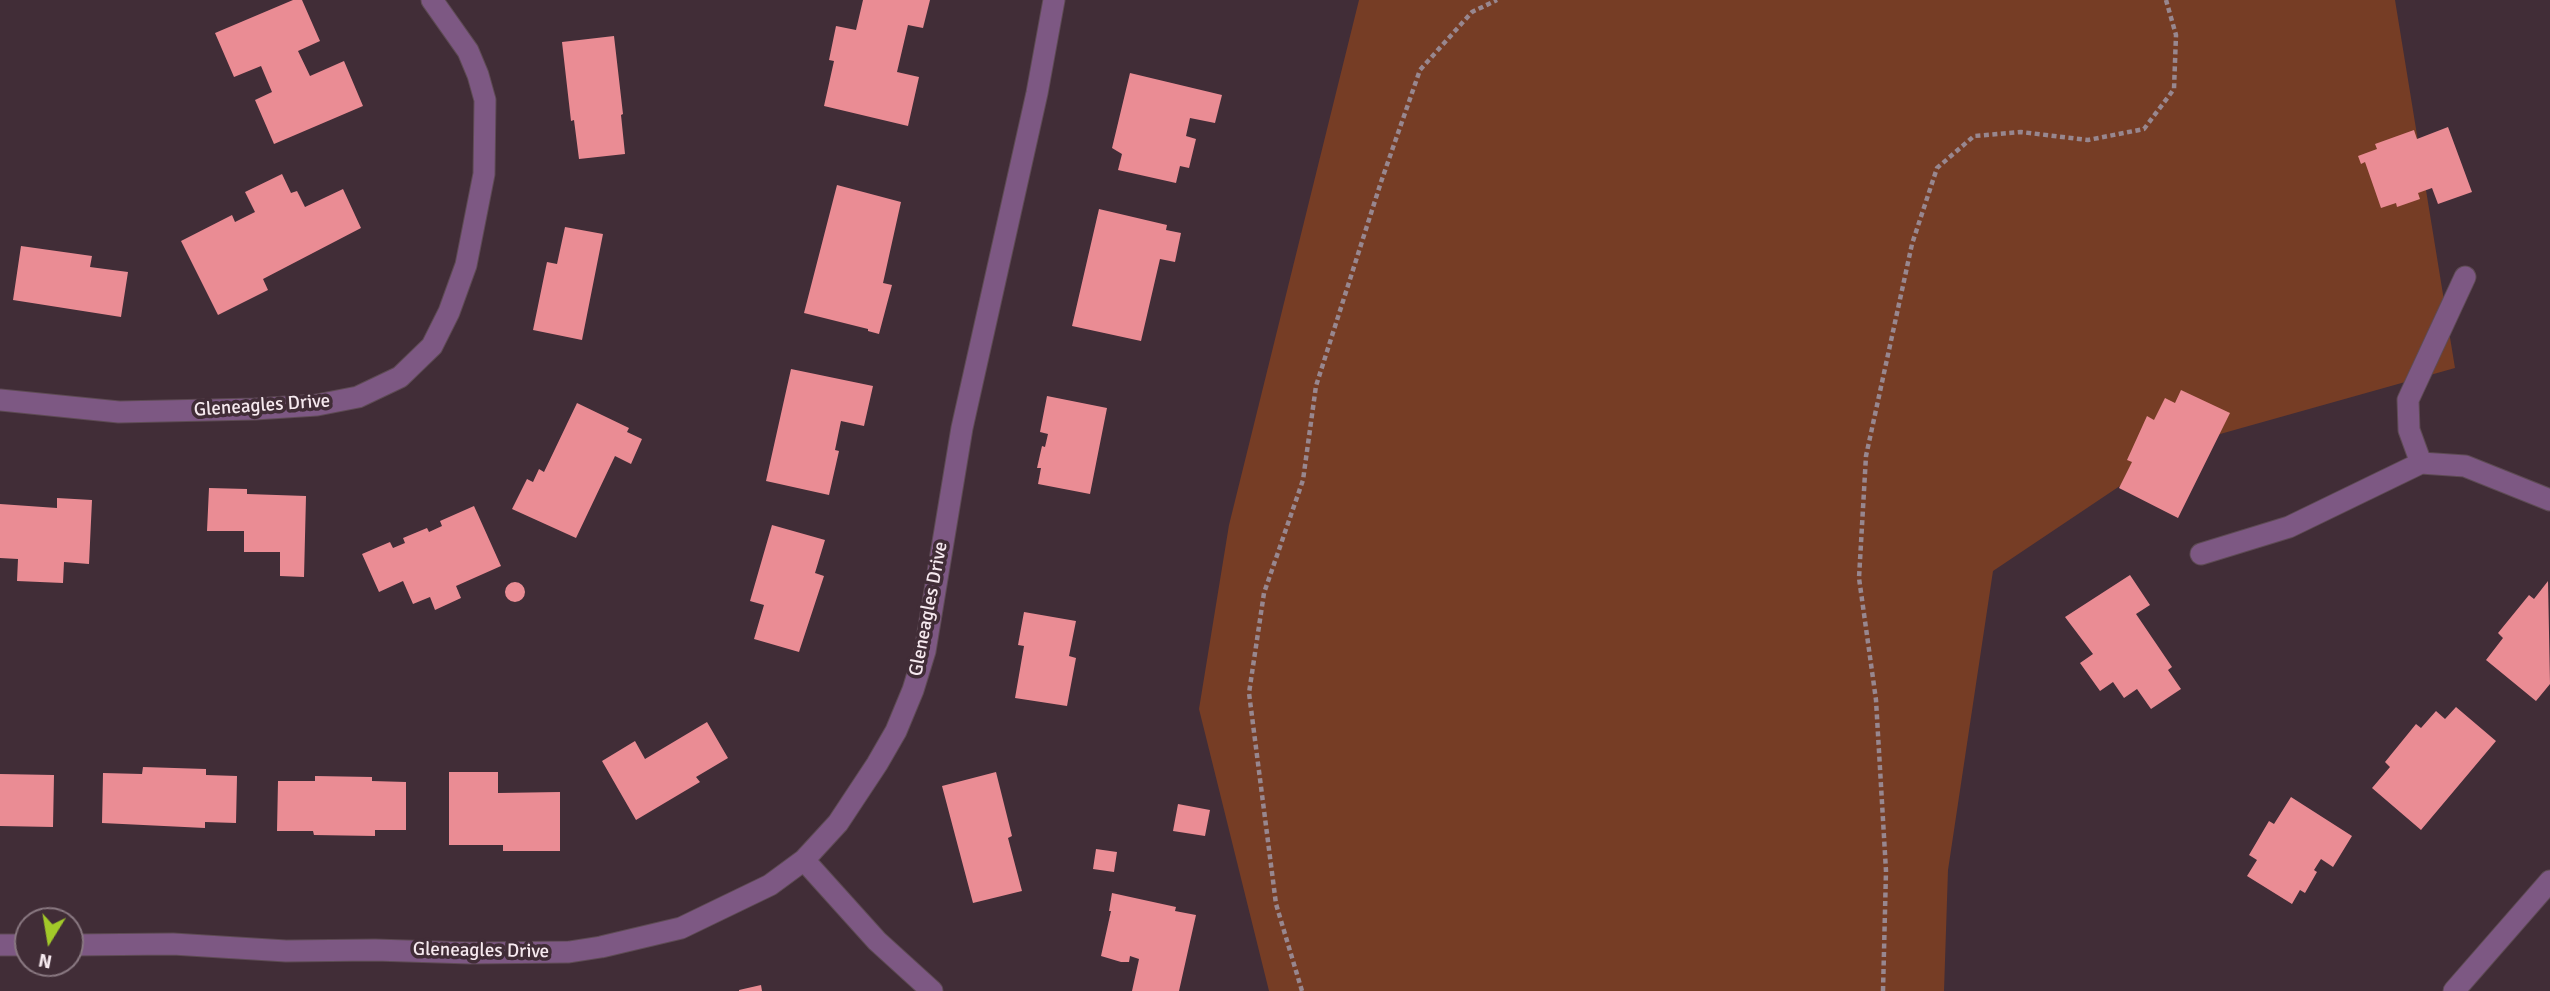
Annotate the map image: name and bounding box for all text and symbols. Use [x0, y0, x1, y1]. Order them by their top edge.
street label: Gleneagles Drive [193, 390, 331, 422]
street label: Gleneagles Drive [905, 540, 953, 678]
north arrow [14, 907, 84, 977]
street label: Gleneagles Drive [413, 938, 549, 964]
text: N [37, 948, 54, 974]

